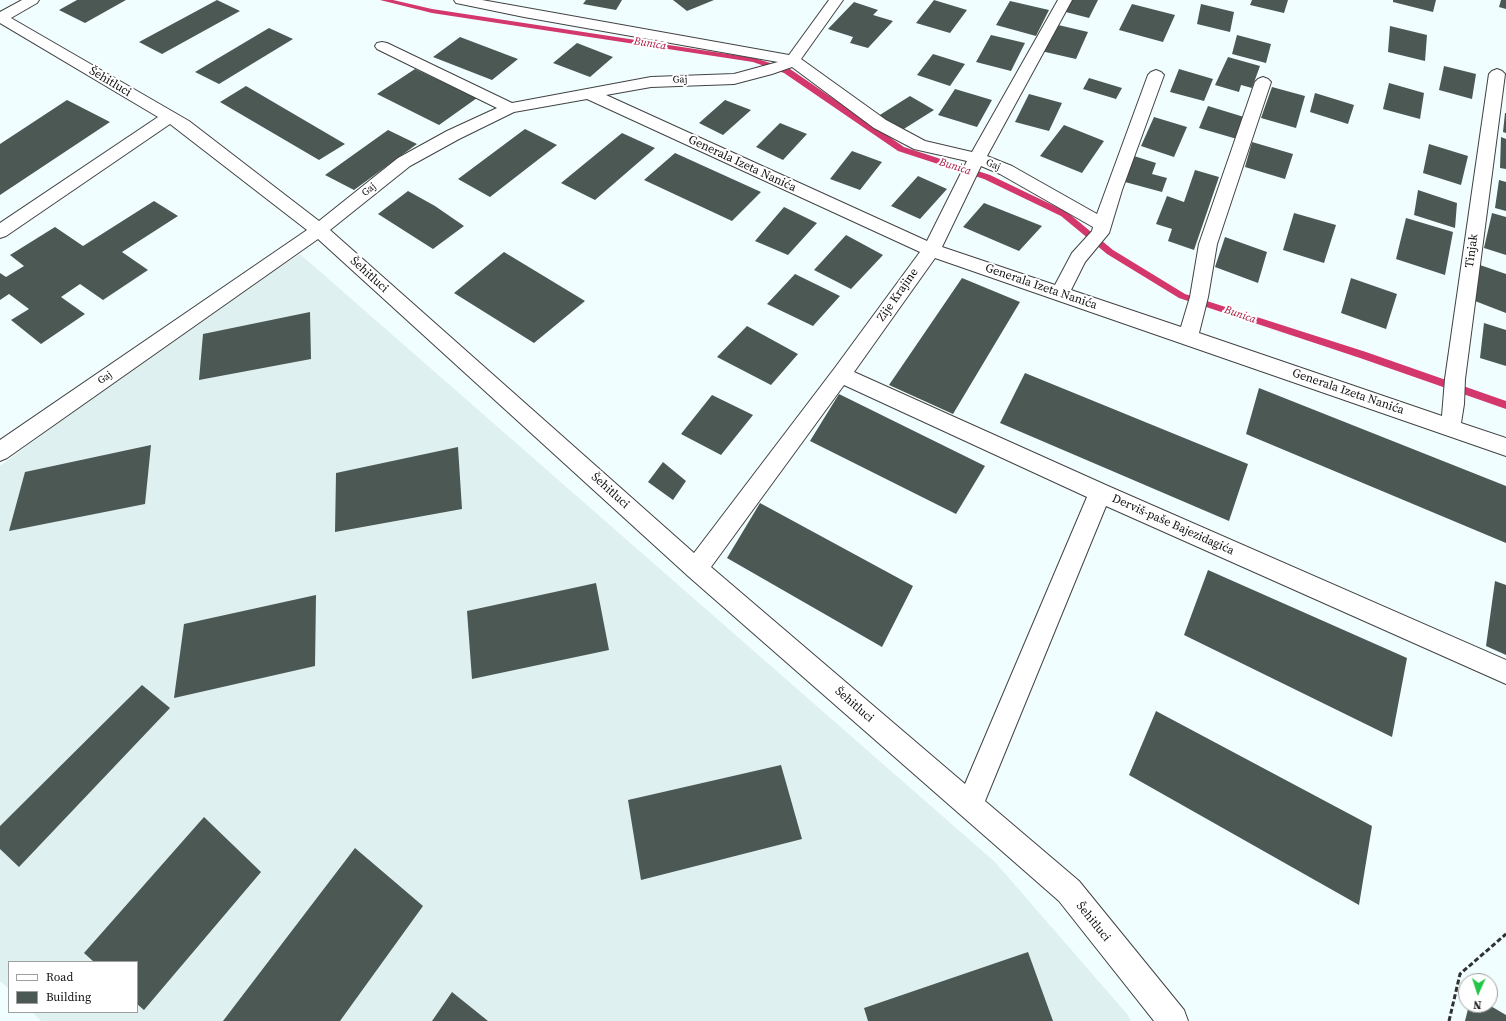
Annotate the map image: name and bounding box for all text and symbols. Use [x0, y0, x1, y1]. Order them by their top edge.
water label: Bunica [633, 35, 667, 53]
street label: Šehitluci [86, 64, 134, 100]
street label: Gaj [672, 74, 688, 86]
street label: Generala Izeta Nanića [686, 133, 798, 195]
water label: Bunica [937, 156, 973, 178]
street label: Gaj [984, 157, 1002, 173]
street label: Gaj [360, 181, 378, 199]
street label: Tinjak [1462, 233, 1482, 269]
street label: Šehitluci [347, 254, 391, 296]
street label: Generala Izeta Nanića [983, 261, 1099, 313]
street label: Zije Krajine [874, 266, 922, 324]
water label: Bunica [1222, 303, 1258, 327]
street label: Generala Izeta Nanića [1290, 366, 1406, 418]
street label: Gaj [96, 369, 114, 387]
street label: Šehitluci [588, 470, 632, 512]
street label: Derviš-paše Bajezidagića [1110, 492, 1236, 558]
street label: Šehitluci [832, 684, 876, 726]
street label: Šehitluci [1073, 899, 1113, 945]
legend [8, 961, 138, 1013]
text: Road [46, 969, 73, 985]
north arrow [1458, 973, 1498, 1013]
text: Building [46, 989, 91, 1005]
text: N [1473, 997, 1482, 1012]

